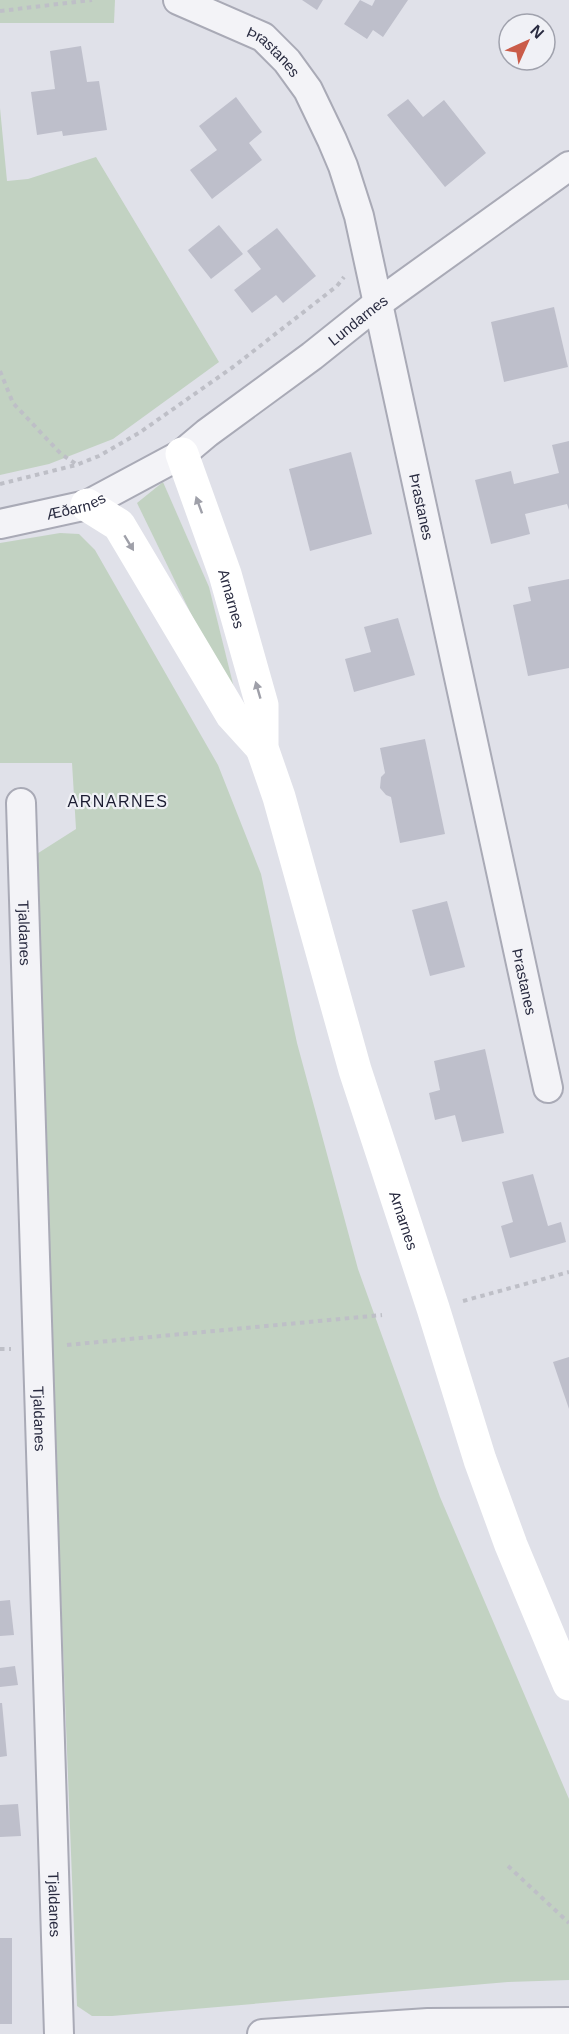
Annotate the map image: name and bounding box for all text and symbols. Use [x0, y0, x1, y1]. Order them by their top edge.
north arrow [497, 12, 557, 72]
text: N [527, 22, 547, 42]
street label: Þrastanes [244, 23, 304, 80]
street label: Lundarnes [325, 291, 390, 348]
street label: Þrastanes [407, 472, 437, 541]
street label: Æðarnes [45, 488, 108, 522]
one-way arrow [194, 495, 204, 513]
one-way arrow [124, 534, 135, 551]
street label: Arnarnes [215, 567, 248, 630]
one-way arrow [252, 681, 262, 699]
district label: ARNARNES [68, 793, 168, 810]
street label: Tjaldanes [16, 900, 35, 966]
street label: Þrastanes [509, 947, 540, 1016]
street label: Arnarnes [387, 1189, 422, 1252]
street label: Tjaldanes [31, 1386, 50, 1451]
street label: Tjaldanes [46, 1872, 65, 1937]

